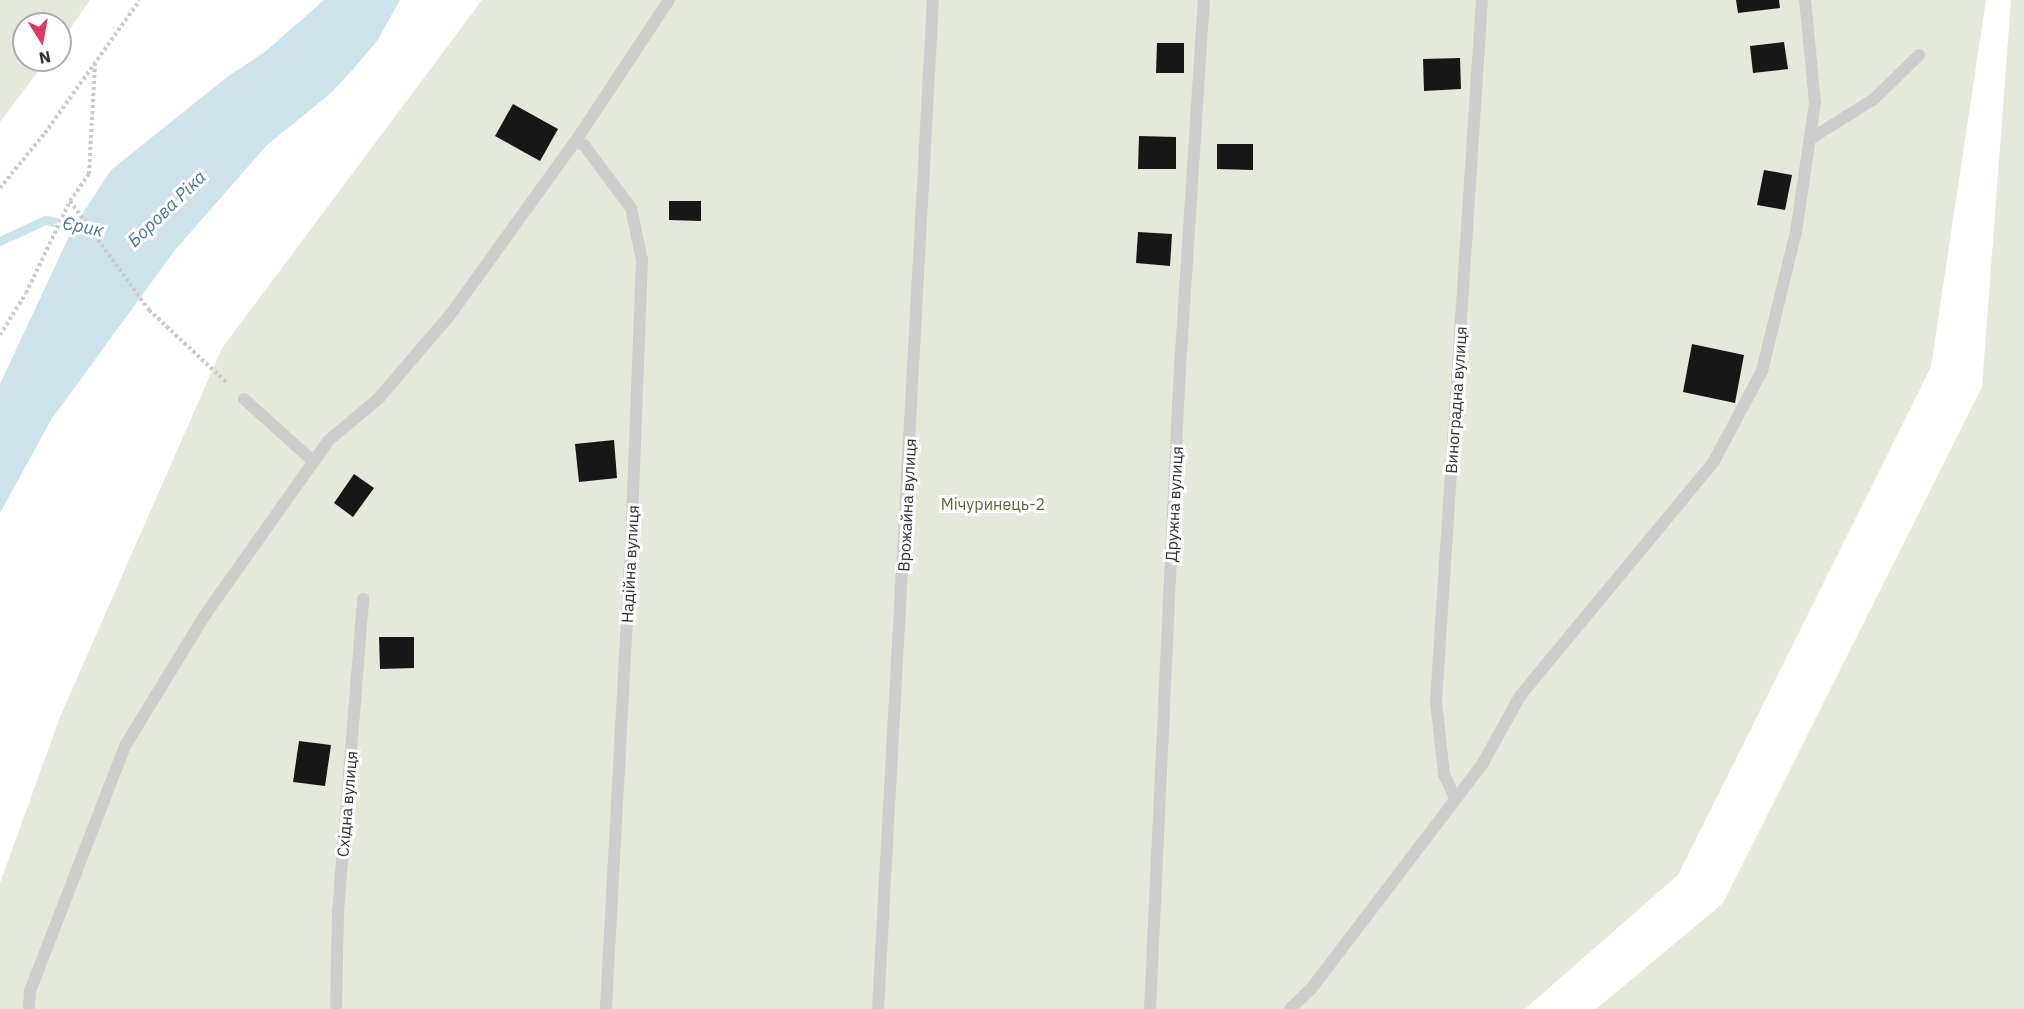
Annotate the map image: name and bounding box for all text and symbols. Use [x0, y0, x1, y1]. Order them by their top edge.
north arrow [12, 12, 72, 72]
text: N [37, 47, 53, 69]
water label: Борова Ріка [123, 166, 211, 252]
water label: Єрик [61, 212, 105, 242]
street label: Виноградна вулиця [1441, 326, 1471, 474]
street label: Врожайна вулиця [894, 438, 920, 572]
street label: Дружна вулиця [1161, 446, 1187, 562]
park label: Мічуринець-2 [941, 494, 1045, 514]
street label: Надійна вулиця [617, 505, 643, 623]
street label: Східна вулиця [333, 750, 361, 858]

